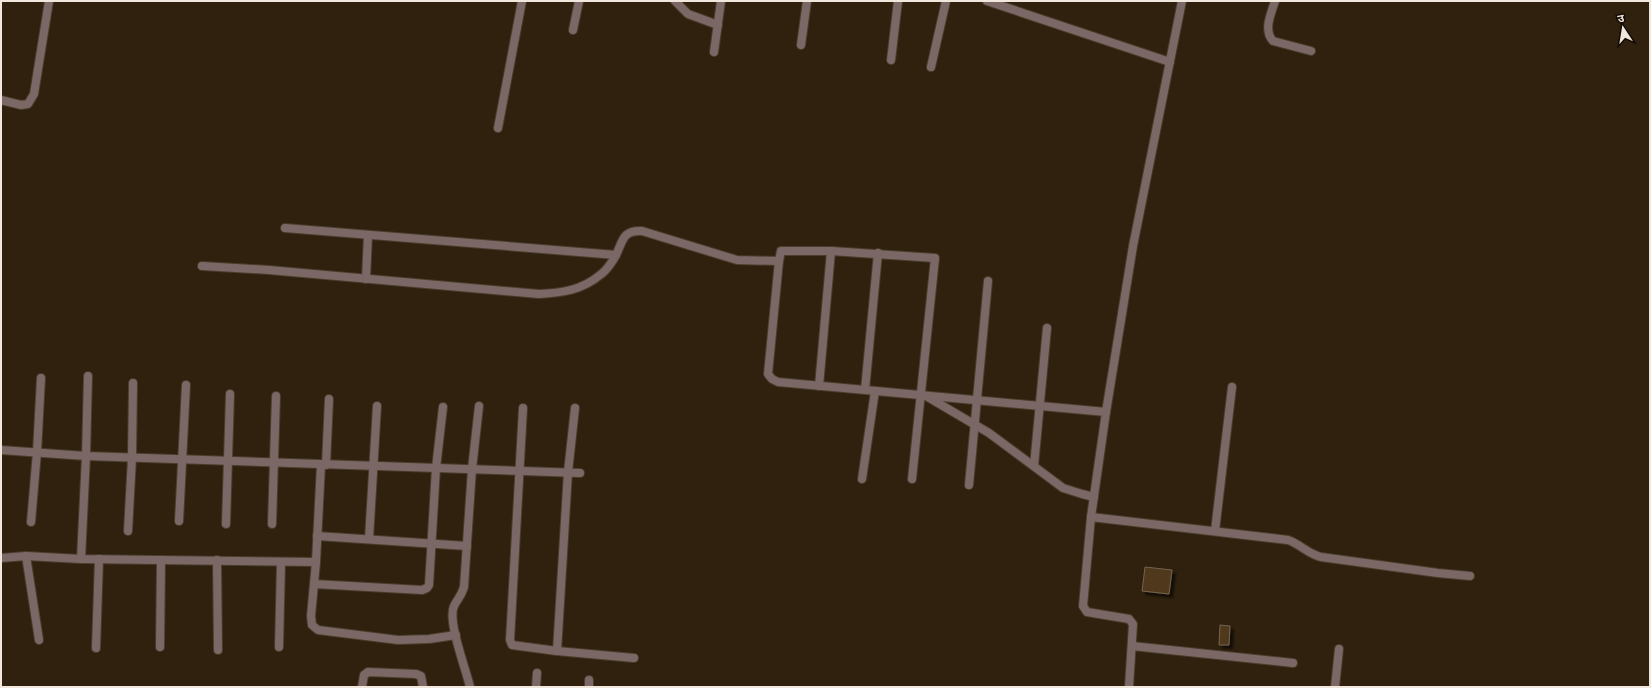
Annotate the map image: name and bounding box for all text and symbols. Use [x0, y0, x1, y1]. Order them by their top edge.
north arrow [1603, 8, 1643, 48]
text: उ [1617, 12, 1626, 25]

